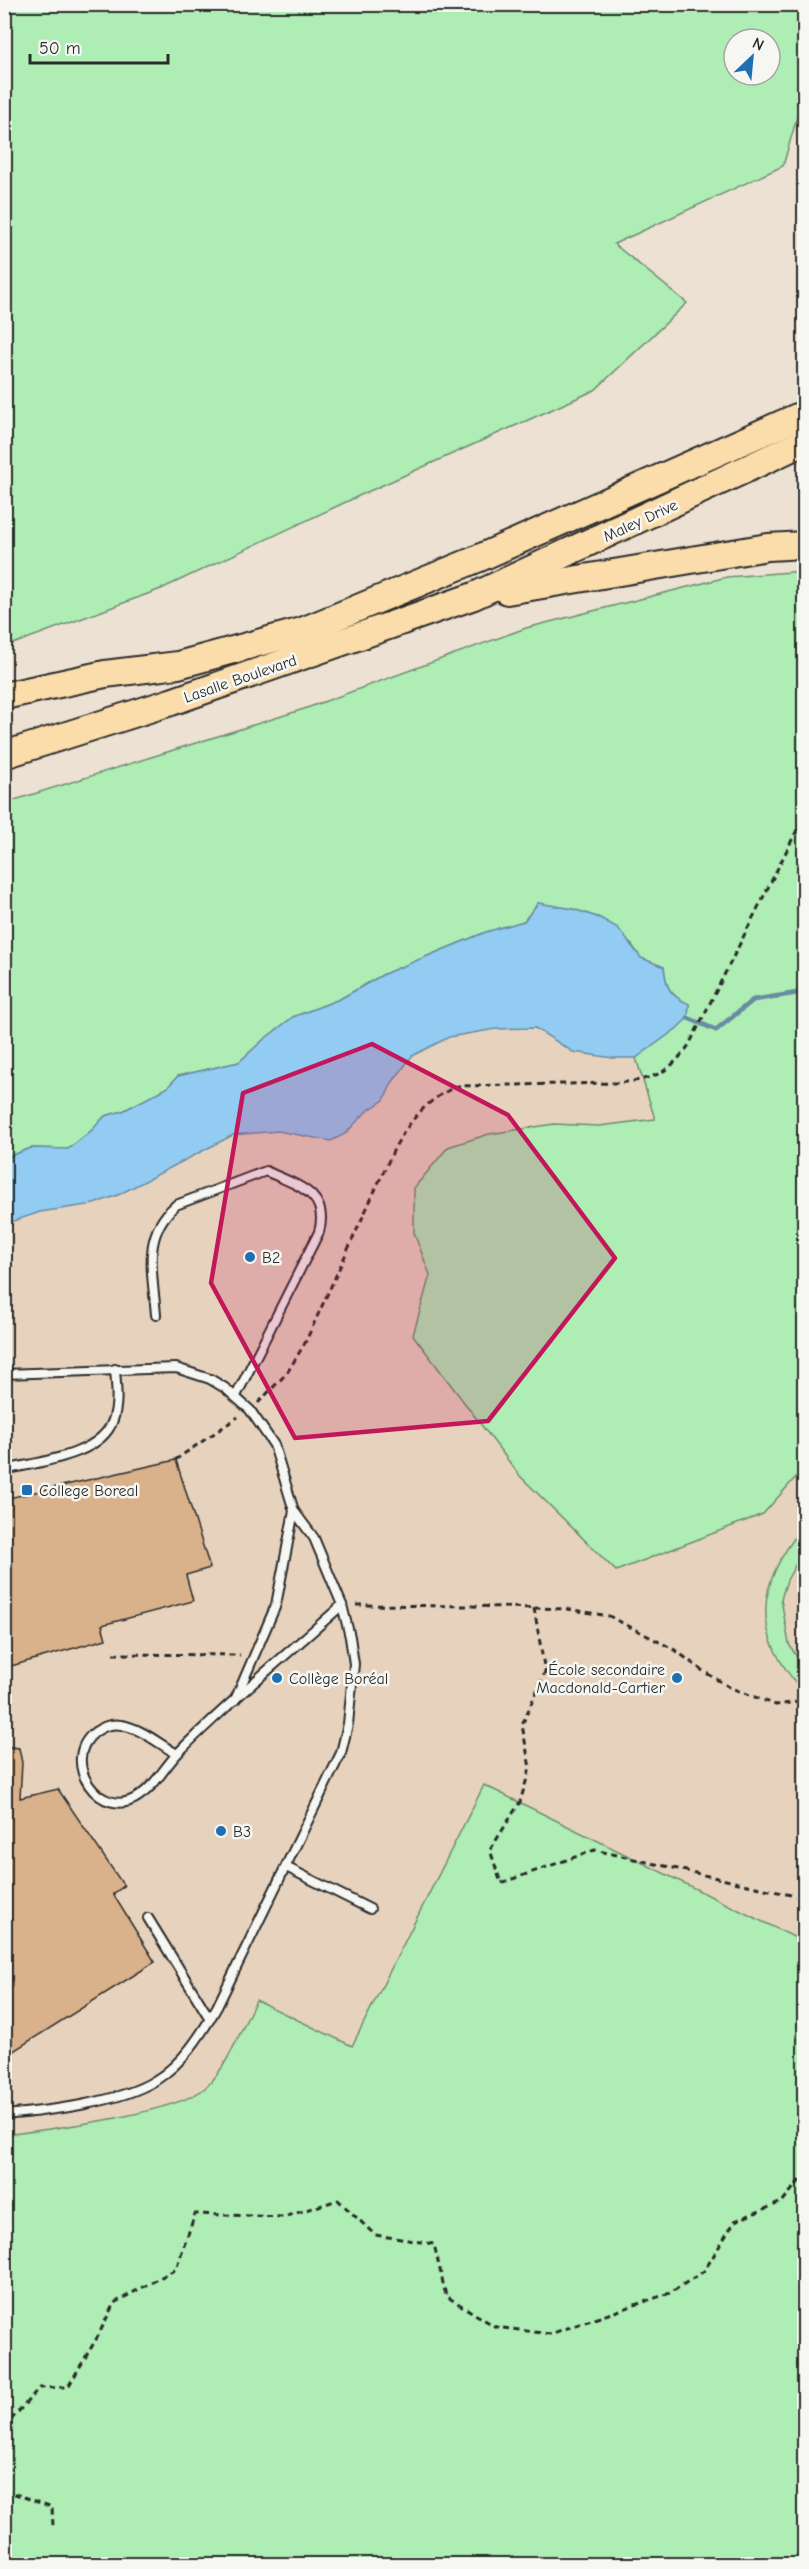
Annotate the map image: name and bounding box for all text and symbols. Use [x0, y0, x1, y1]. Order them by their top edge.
scale bar [30, 27, 168, 65]
north arrow [722, 27, 782, 87]
text: N [750, 34, 767, 55]
text: 50 m [39, 38, 81, 59]
street label: Maley Drive [600, 496, 681, 546]
street label: Lasalle Boulevard [181, 651, 299, 707]
place label: B2 [262, 1249, 280, 1267]
marker: B2 [243, 1250, 257, 1264]
place label: College Boreal [39, 1482, 138, 1500]
marker: College Boreal [20, 1483, 34, 1497]
place label: École secondaire Macdonald-Cartier [536, 1660, 666, 1697]
place label: Collège Boréal [289, 1670, 388, 1688]
marker: Collège Boréal [270, 1671, 284, 1685]
marker: École secondaire Macdonald-Cartier [670, 1671, 684, 1685]
place label: B3 [233, 1823, 251, 1841]
marker: B3 [214, 1824, 228, 1838]

